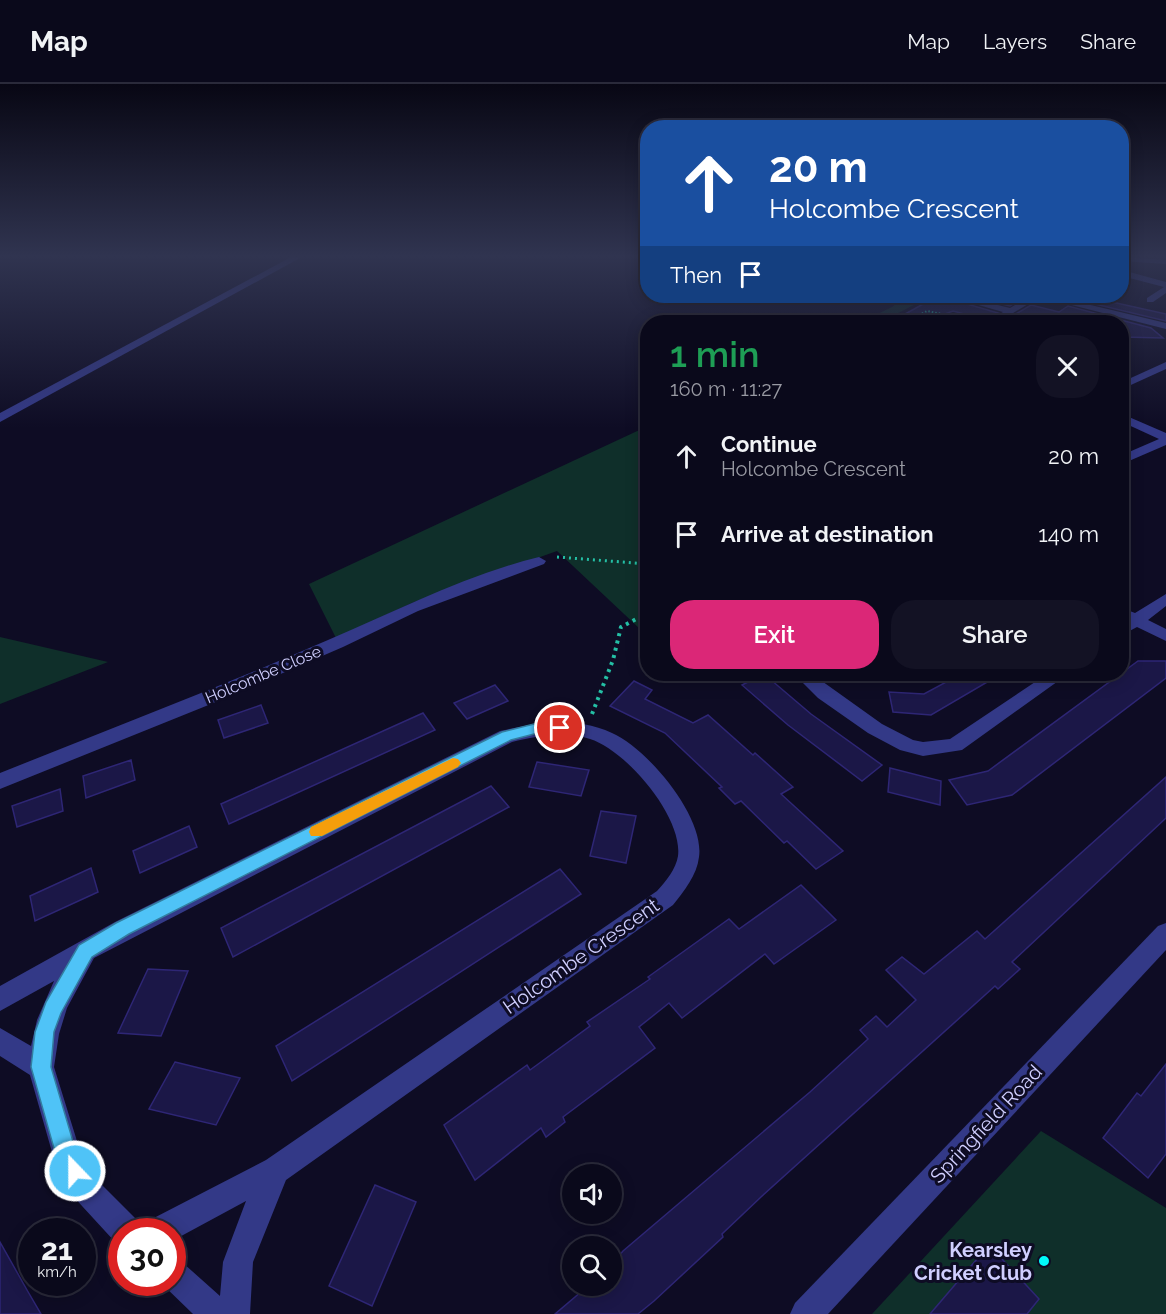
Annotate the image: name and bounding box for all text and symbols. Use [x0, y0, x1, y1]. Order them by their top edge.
text: Map [30, 25, 88, 58]
text: Map [907, 29, 950, 54]
text: Layers [983, 29, 1047, 54]
text: Share [1080, 29, 1136, 54]
text: 20 m [769, 143, 868, 192]
icon: ahead [670, 144, 748, 222]
text: Holcombe Crescent [769, 193, 1019, 224]
icon: arrive [734, 258, 767, 291]
text: Then [670, 262, 722, 288]
text: 1 min [670, 333, 759, 375]
button: close [1036, 335, 1099, 398]
text: 160 m · 11:27 [670, 377, 782, 401]
text: Continue [721, 431, 817, 457]
icon: ahead [670, 440, 703, 473]
text: 20 m [1048, 443, 1099, 469]
text: Holcombe Crescent [721, 457, 906, 481]
icon: arrive [670, 518, 703, 551]
text: Arrive at destination [721, 521, 934, 547]
text: 140 m [1038, 521, 1099, 547]
button: Exit [670, 600, 879, 669]
button: Share [891, 600, 1099, 669]
street label: Holcombe Close [203, 642, 324, 707]
pin [534, 702, 585, 753]
icon: arrive [543, 711, 576, 744]
street label: Holcombe Crescent [498, 893, 664, 1019]
street label: Springfield Road [925, 1060, 1047, 1188]
position arrow [43, 1139, 107, 1203]
map controls [562, 1164, 622, 1296]
button: sound [562, 1164, 622, 1224]
speed limit sign: 30 [108, 1218, 186, 1296]
text: 21 [41, 1232, 73, 1267]
button: search [562, 1236, 622, 1296]
place label: Kearsley Cricket Club [914, 1238, 1032, 1285]
marker: Kearsley Cricket Club [1037, 1254, 1051, 1268]
text: km/h [37, 1263, 77, 1281]

